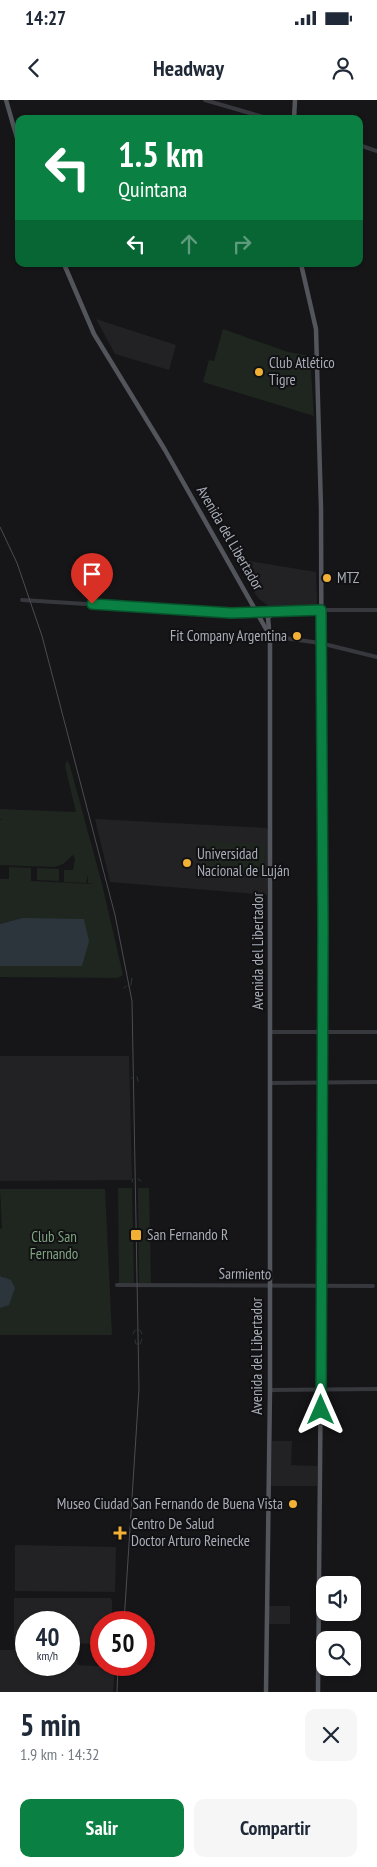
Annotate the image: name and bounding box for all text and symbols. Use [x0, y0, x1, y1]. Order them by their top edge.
text: 14:27 [25, 6, 66, 30]
icon: back [20, 54, 48, 82]
text: Headway [153, 54, 224, 82]
icon: person [329, 54, 357, 82]
text: 1.5 km [118, 131, 204, 177]
icon: left [35, 135, 100, 200]
text: Quintana [118, 175, 187, 203]
icon: left [122, 230, 150, 258]
icon: ahead [175, 230, 203, 258]
icon: right [228, 230, 256, 258]
place label: Club Atlético Tigre [269, 353, 335, 389]
marker: Club Atlético Tigre [253, 366, 265, 378]
street label: Avenida del Libertador [193, 482, 268, 594]
pin [71, 553, 113, 604]
icon: arrive [78, 560, 106, 588]
place label: MTZ [337, 568, 360, 587]
marker: MTZ [321, 572, 333, 584]
place label: Fit Company Argentina [170, 626, 287, 645]
marker: Fit Company Argentina [291, 630, 303, 642]
place label: Universidad Nacional de Luján [197, 844, 290, 880]
marker: Universidad Nacional de Luján [181, 857, 193, 869]
street label: Avenida del Libertador [248, 891, 267, 1010]
place label: San Fernando R [147, 1225, 228, 1244]
park label: Club San Fernando [30, 1227, 78, 1263]
marker: San Fernando R [129, 1228, 143, 1242]
street label: Sarmiento [218, 1264, 272, 1283]
street label: Avenida del Libertador [247, 1296, 266, 1415]
position arrow [294, 1383, 346, 1435]
place label: Museo Ciudad San Fernando de Buena Vista [57, 1494, 283, 1513]
marker: Museo Ciudad San Fernando de Buena Vista [287, 1498, 299, 1510]
place label: Centro De Salud Doctor Arturo Reinecke [131, 1514, 250, 1550]
marker: Centro De Salud Doctor Arturo Reinecke [113, 1526, 127, 1540]
map controls [316, 1576, 361, 1676]
button: sound [316, 1576, 361, 1621]
speed limit sign: 50 [90, 1611, 155, 1676]
text: 40 [36, 1621, 59, 1653]
button: search [316, 1631, 361, 1676]
text: km/h [37, 1648, 58, 1663]
text: 5 min [20, 1705, 81, 1744]
button: close [305, 1709, 357, 1761]
text: 1.9 km · 14:32 [20, 1744, 100, 1764]
button: Salir [20, 1799, 184, 1857]
button: Compartir [194, 1799, 357, 1857]

